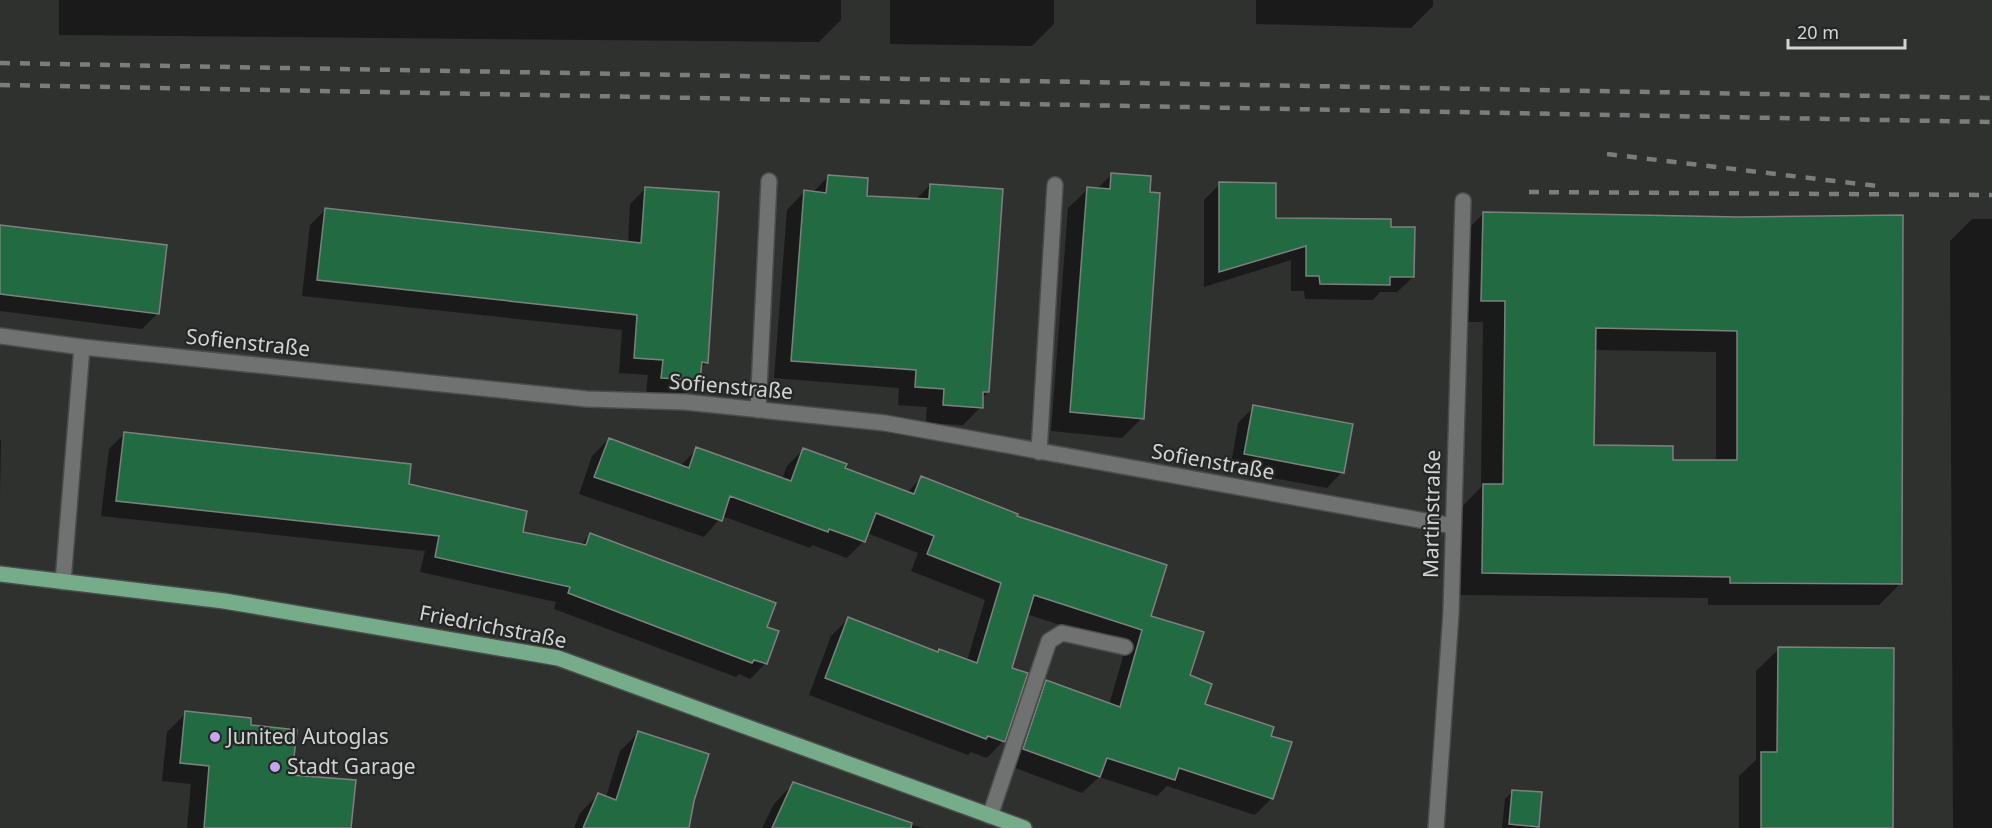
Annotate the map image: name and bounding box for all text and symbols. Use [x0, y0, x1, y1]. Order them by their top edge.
scale bar [1788, 12, 1905, 50]
text: 20 m [1797, 20, 1839, 44]
street label: Sofienstraße [185, 322, 311, 362]
street label: Sofienstraße [668, 367, 794, 405]
street label: Sofienstraße [1149, 436, 1277, 486]
street label: Martinstraße [1416, 450, 1446, 578]
street label: Friedrichstraße [417, 598, 569, 654]
place label: Junited Autoglas [225, 722, 389, 750]
marker: Junited Autoglas [208, 730, 222, 744]
place label: Stadt Garage [287, 752, 416, 780]
marker: Stadt Garage [268, 760, 282, 774]

